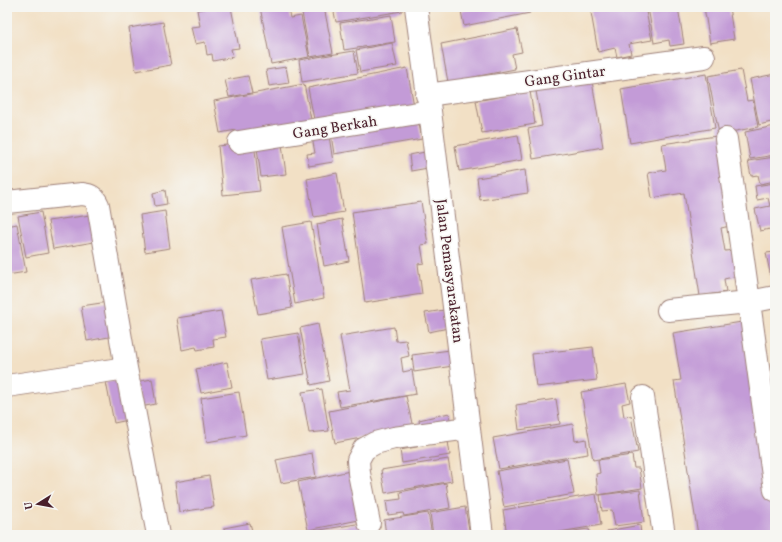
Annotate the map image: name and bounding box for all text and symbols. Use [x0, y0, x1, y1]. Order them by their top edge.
street label: Gang Gintar [523, 61, 607, 94]
street label: Gang Berkah [291, 111, 379, 146]
street label: Jalan Pemasyarakatan [429, 198, 468, 345]
north arrow [18, 484, 58, 524]
text: U [21, 500, 38, 511]

